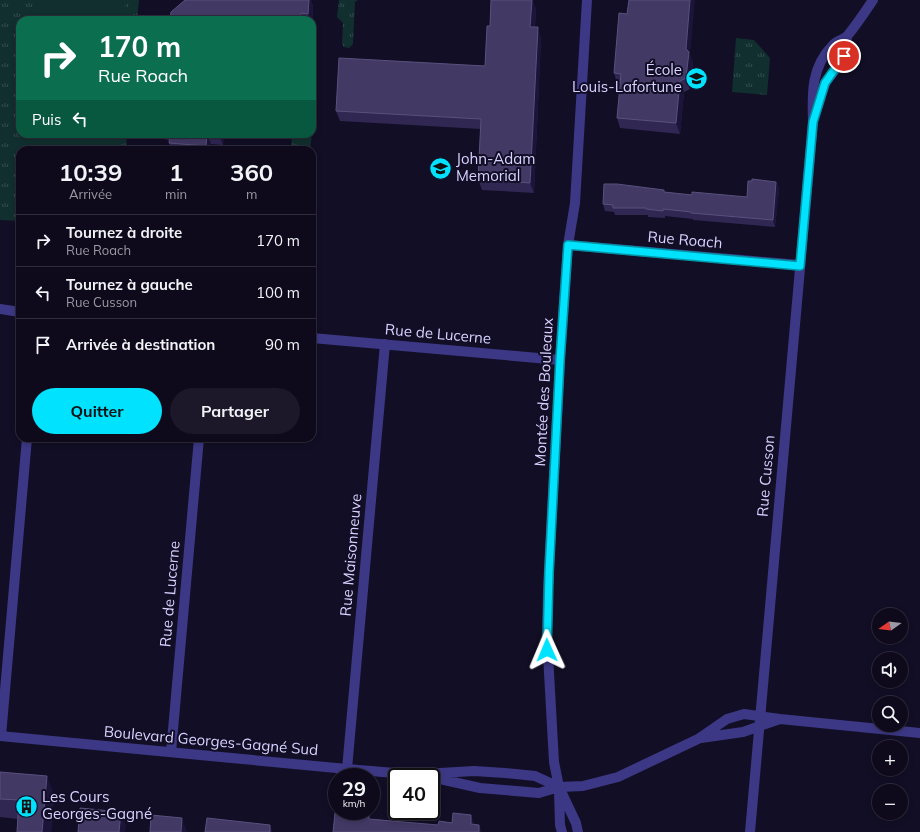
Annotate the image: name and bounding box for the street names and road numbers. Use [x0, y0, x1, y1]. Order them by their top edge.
street label: Rue Roach [647, 227, 723, 252]
street label: Montée des Bouleaux [530, 317, 557, 467]
street label: Rue de Lucerne [384, 319, 492, 348]
street label: Rue Cusson [752, 434, 779, 518]
street label: Rue Maisonneuve [336, 493, 365, 617]
street label: Rue de Lucerne [155, 540, 184, 648]
street label: Boulevard Georges-Gagné Sud [103, 722, 319, 759]

